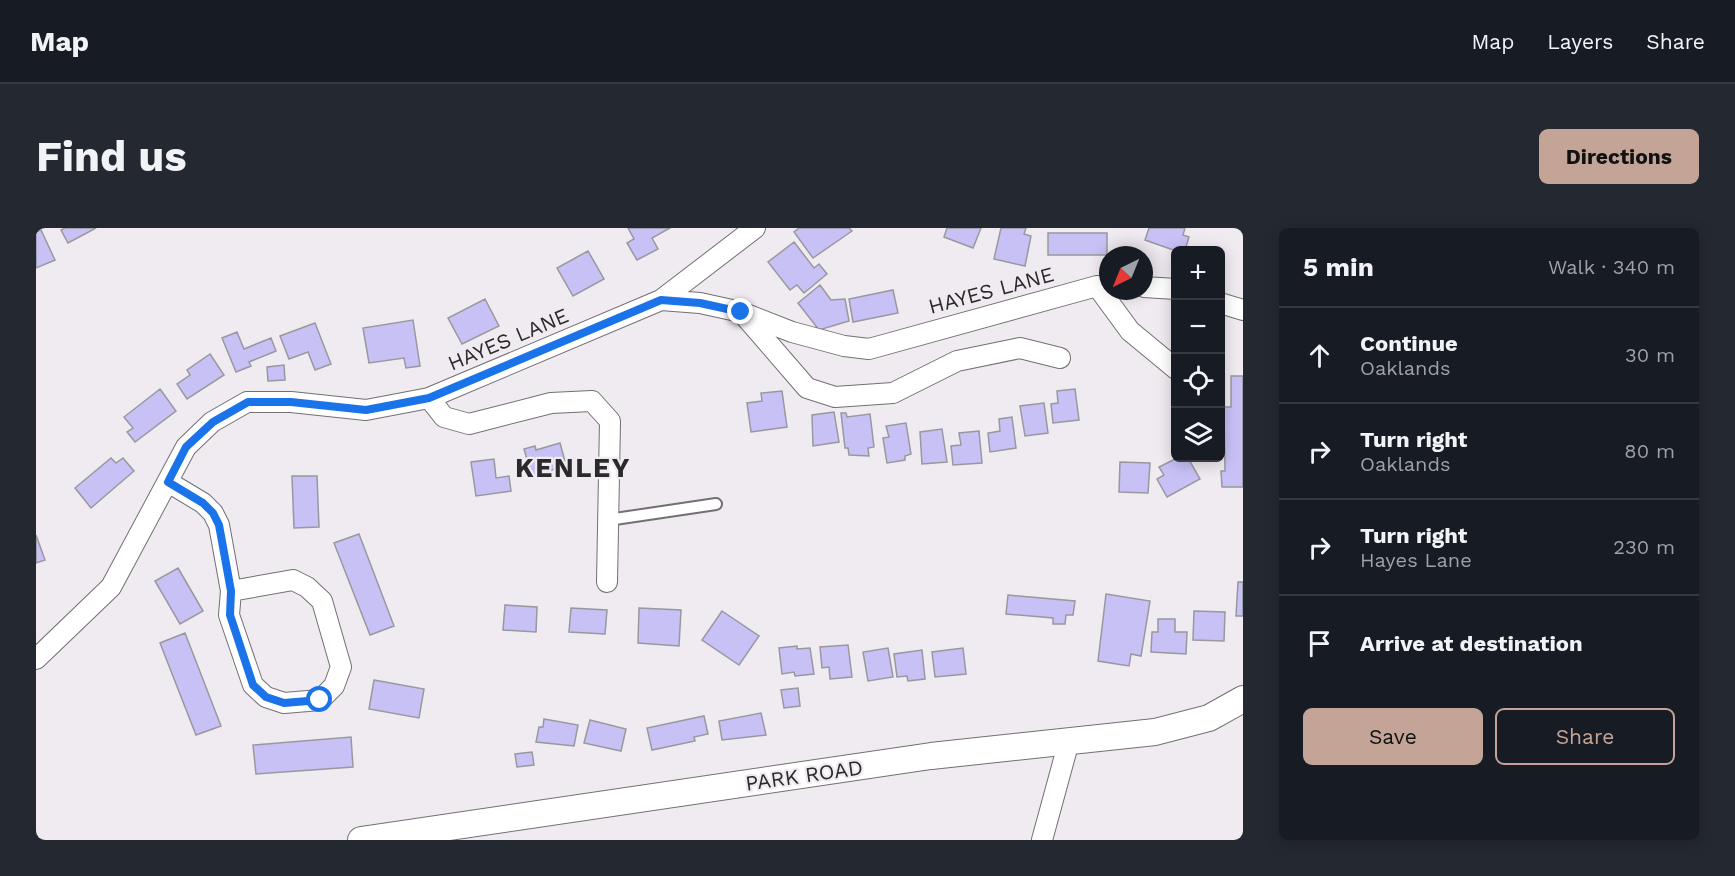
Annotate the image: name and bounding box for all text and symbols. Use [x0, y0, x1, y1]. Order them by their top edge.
text: Map [30, 25, 89, 58]
text: Map [1471, 29, 1514, 54]
text: Layers [1547, 29, 1613, 54]
text: Share [1646, 29, 1705, 54]
button: Directions [1539, 129, 1699, 184]
text: Find us [36, 132, 187, 181]
north arrow [1099, 246, 1153, 300]
map controls [1171, 246, 1225, 462]
button: + [1171, 246, 1225, 300]
text: 5 min [1303, 252, 1374, 282]
text: Walk · 340 m [1548, 255, 1675, 279]
street label: HAYES LANE [926, 261, 1056, 319]
route end [727, 298, 753, 324]
button: − [1171, 300, 1225, 354]
street label: HAYES LANE [444, 302, 572, 376]
text: Continue [1360, 331, 1458, 356]
icon: ahead [1303, 339, 1336, 372]
text: 30 m [1625, 343, 1675, 367]
button: locate [1171, 354, 1225, 408]
text: Oaklands [1360, 356, 1451, 380]
button: layers [1171, 408, 1225, 462]
text: Turn right [1360, 427, 1467, 452]
icon: right [1303, 435, 1336, 468]
text: 80 m [1624, 439, 1675, 463]
district label: KENLEY [515, 452, 631, 484]
text: Oaklands [1360, 452, 1451, 476]
text: Turn right [1360, 523, 1467, 548]
icon: right [1303, 531, 1336, 564]
text: 230 m [1613, 535, 1675, 559]
text: Hayes Lane [1360, 548, 1472, 572]
icon: arrive [1303, 627, 1336, 660]
text: Arrive at destination [1360, 631, 1583, 656]
route start [306, 686, 332, 712]
button: Save [1303, 708, 1483, 765]
button: Share [1495, 708, 1675, 765]
street label: PARK ROAD [744, 754, 864, 796]

